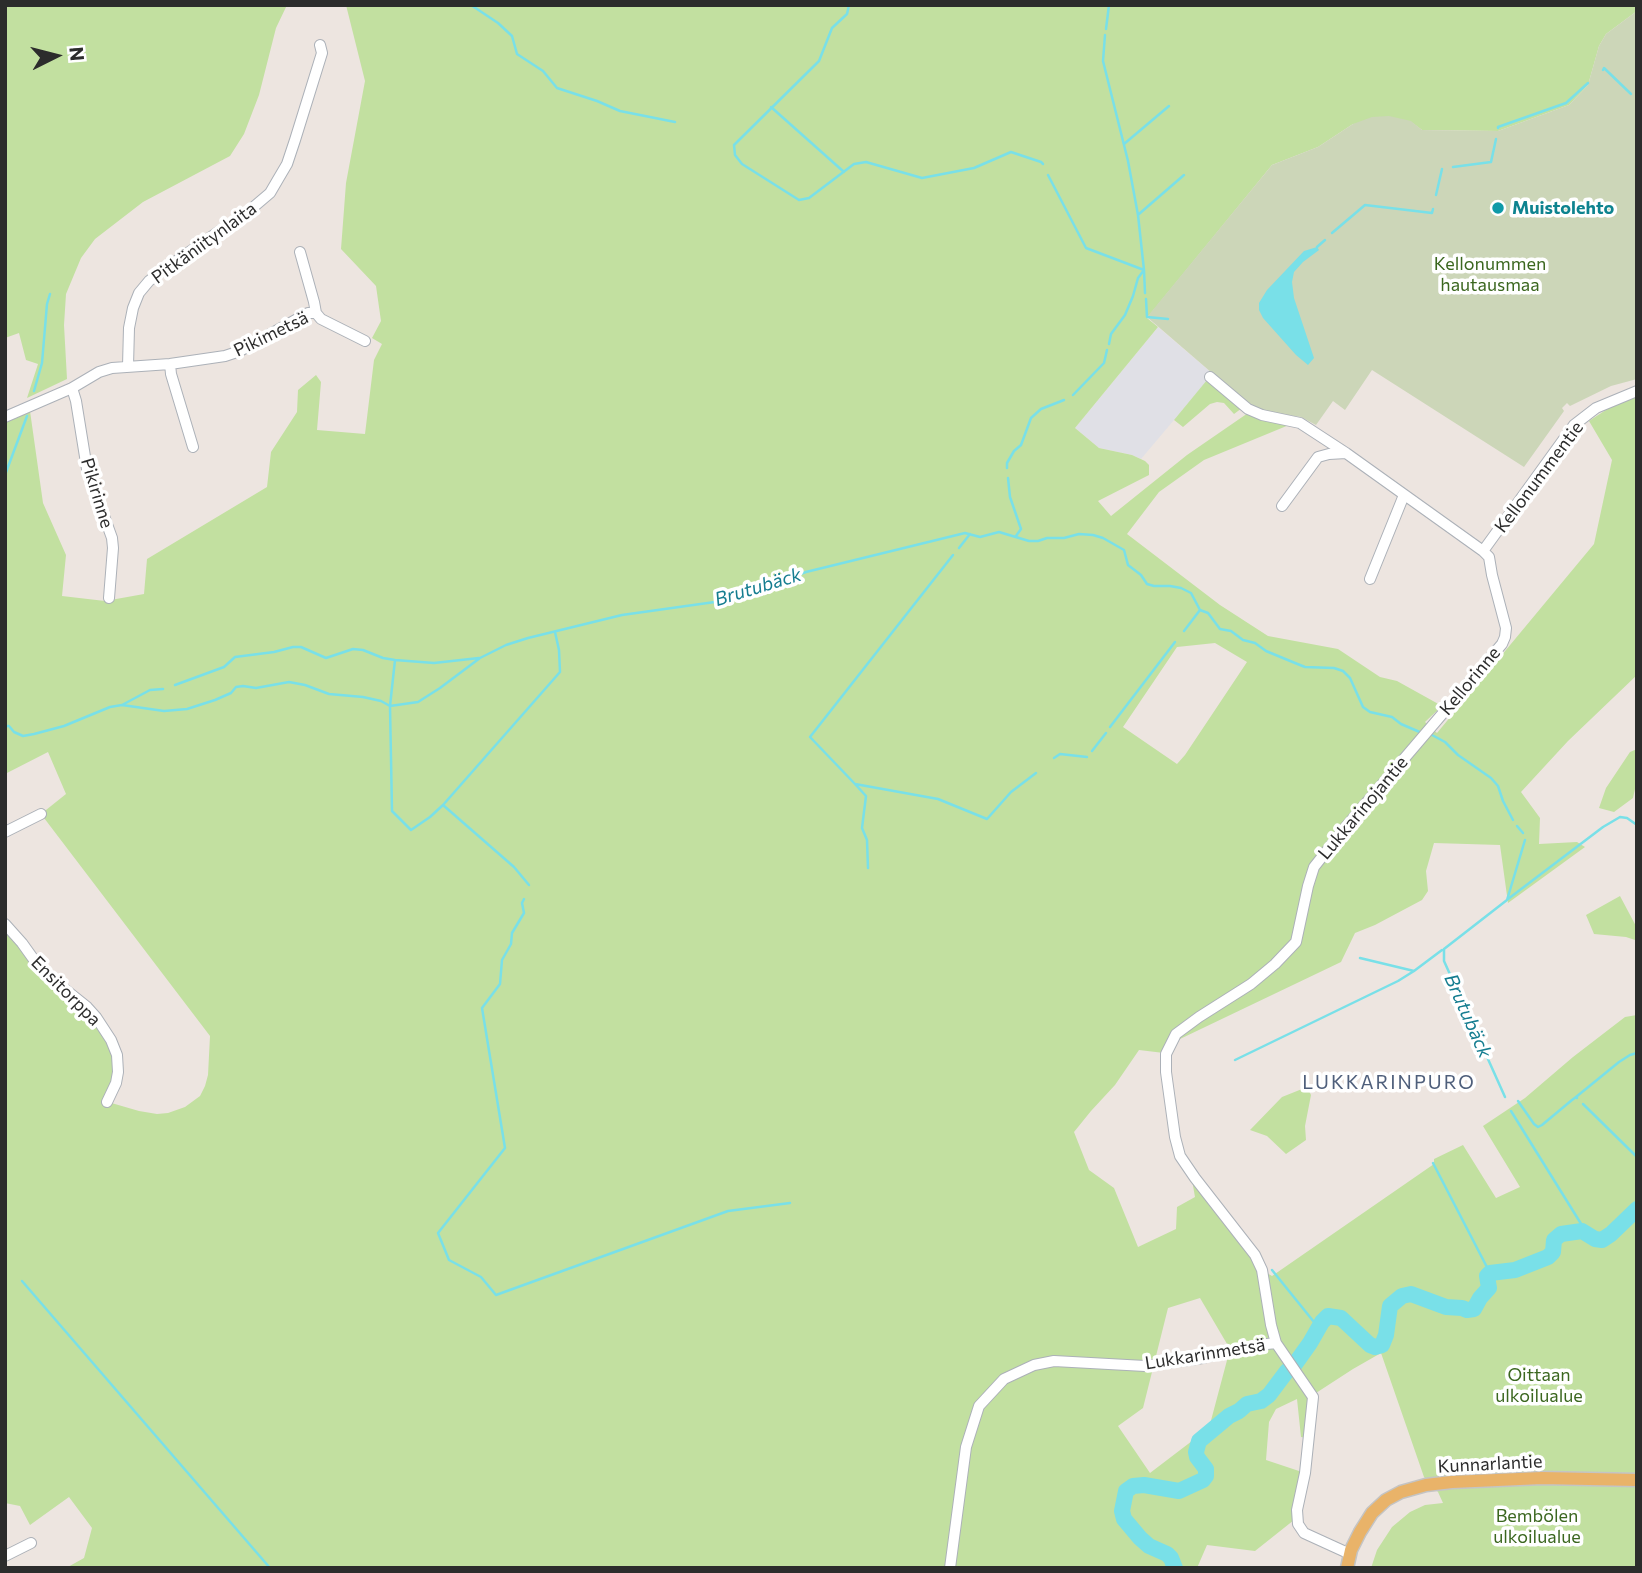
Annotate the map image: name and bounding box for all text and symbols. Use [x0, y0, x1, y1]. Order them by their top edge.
north arrow [21, 21, 91, 91]
text: N [65, 45, 90, 62]
place label: Muistolehto [1512, 197, 1614, 219]
street label: Pitkäniitynlaita [147, 198, 261, 288]
marker: Muistolehto [1490, 200, 1506, 216]
park label: Kellonummen hautausmaa [1434, 253, 1546, 296]
street label: Pikimetsä [230, 307, 312, 361]
street label: Kellonummentie [1490, 417, 1588, 537]
street label: Pikirinne [76, 455, 118, 531]
water label: Brutubäck [712, 563, 804, 611]
street label: Kellorinne [1435, 642, 1505, 720]
street label: Lukkarinojantie [1314, 752, 1412, 864]
street label: Ensitorppa [27, 952, 105, 1030]
water label: Brutubäck [1439, 970, 1497, 1062]
district label: LUKKARINPURO [1304, 1072, 1474, 1094]
street label: Lukkarinmetsä [1143, 1334, 1267, 1374]
park label: Oittaan ulkoilualue [1495, 1364, 1583, 1406]
street label: Kunnarlantie [1437, 1450, 1543, 1478]
park label: Bembölen ulkoilualue [1493, 1505, 1581, 1548]

